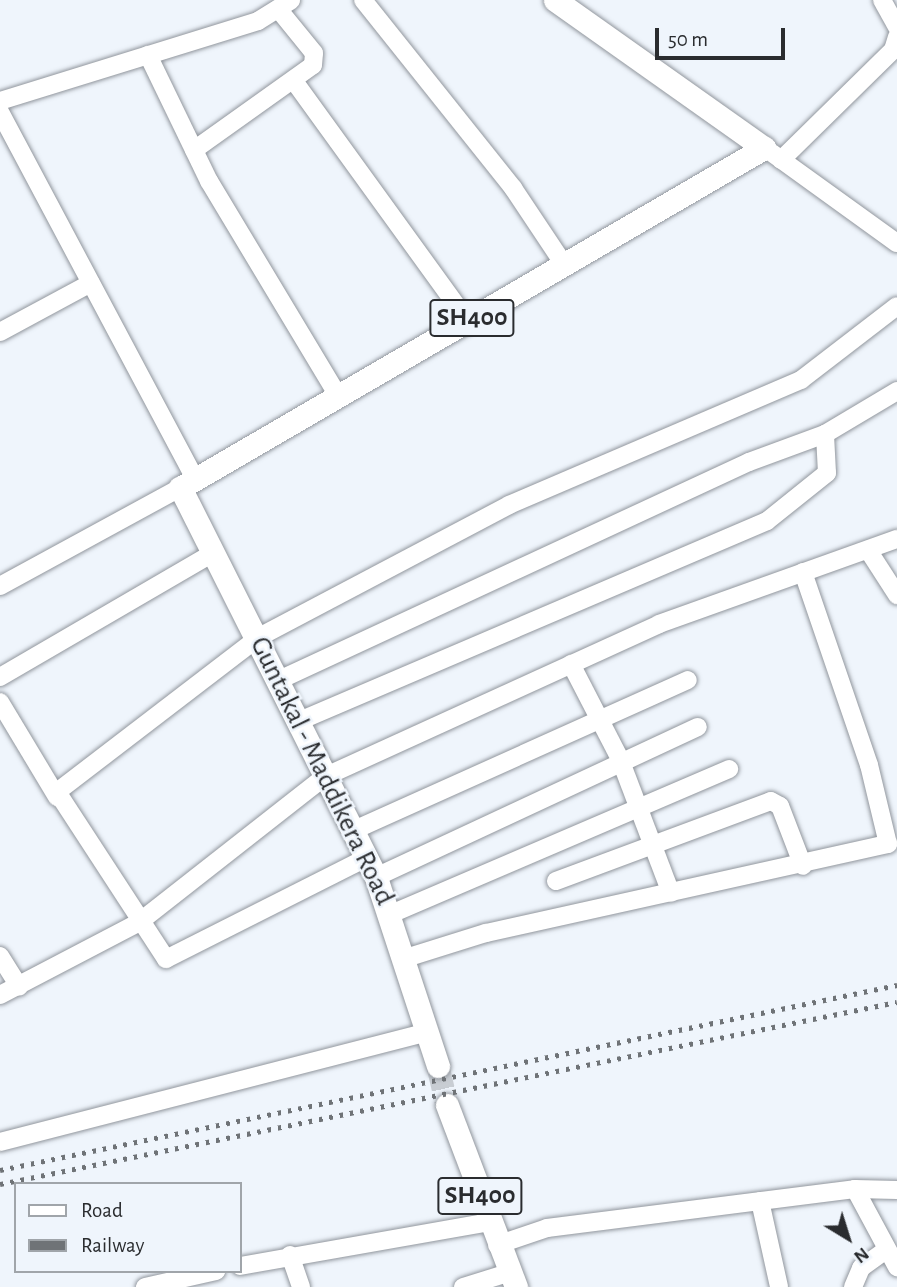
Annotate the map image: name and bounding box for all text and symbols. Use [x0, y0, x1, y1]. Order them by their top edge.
scale bar [659, 14, 788, 58]
text: 50 m [668, 29, 708, 50]
road number: SH400 [428, 296, 516, 340]
street label: Guntakal - Maddikera Road [242, 631, 402, 911]
road number: SH400 [436, 1174, 524, 1218]
legend [14, 1182, 242, 1273]
text: Road [81, 1200, 123, 1221]
north arrow [813, 1203, 883, 1273]
text: Railway [81, 1235, 144, 1256]
text: N [850, 1243, 872, 1266]

